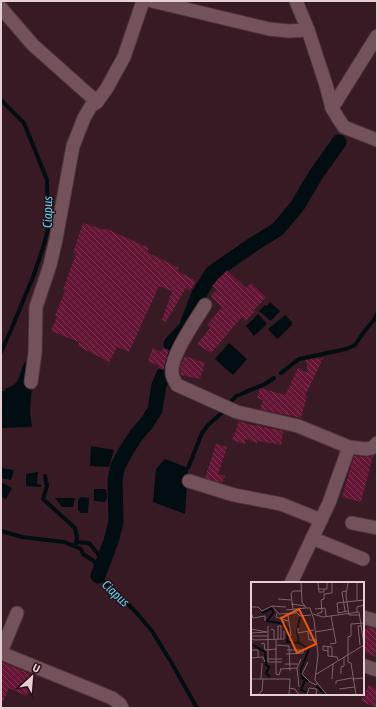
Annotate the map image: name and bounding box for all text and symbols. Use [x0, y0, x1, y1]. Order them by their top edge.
water label: Ciapus [40, 196, 55, 228]
water label: Ciapus [99, 577, 133, 610]
inset map [251, 582, 364, 695]
north arrow [12, 657, 52, 697]
text: U [31, 661, 42, 675]

